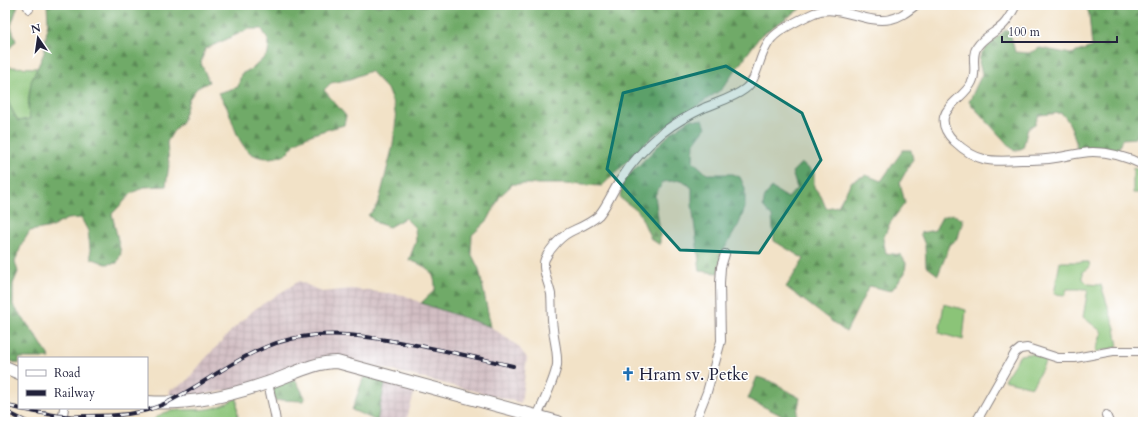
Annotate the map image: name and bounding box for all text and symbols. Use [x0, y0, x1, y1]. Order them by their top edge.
north arrow [18, 18, 58, 58]
scale bar [1002, 18, 1117, 44]
text: N [30, 20, 43, 37]
text: 100 m [1008, 24, 1041, 40]
legend [18, 357, 148, 409]
place label: Hram sv. Petke [639, 363, 749, 386]
text: Road [54, 365, 81, 381]
church icon: Hram sv. Petke [620, 366, 636, 382]
text: Railway [54, 385, 96, 401]

